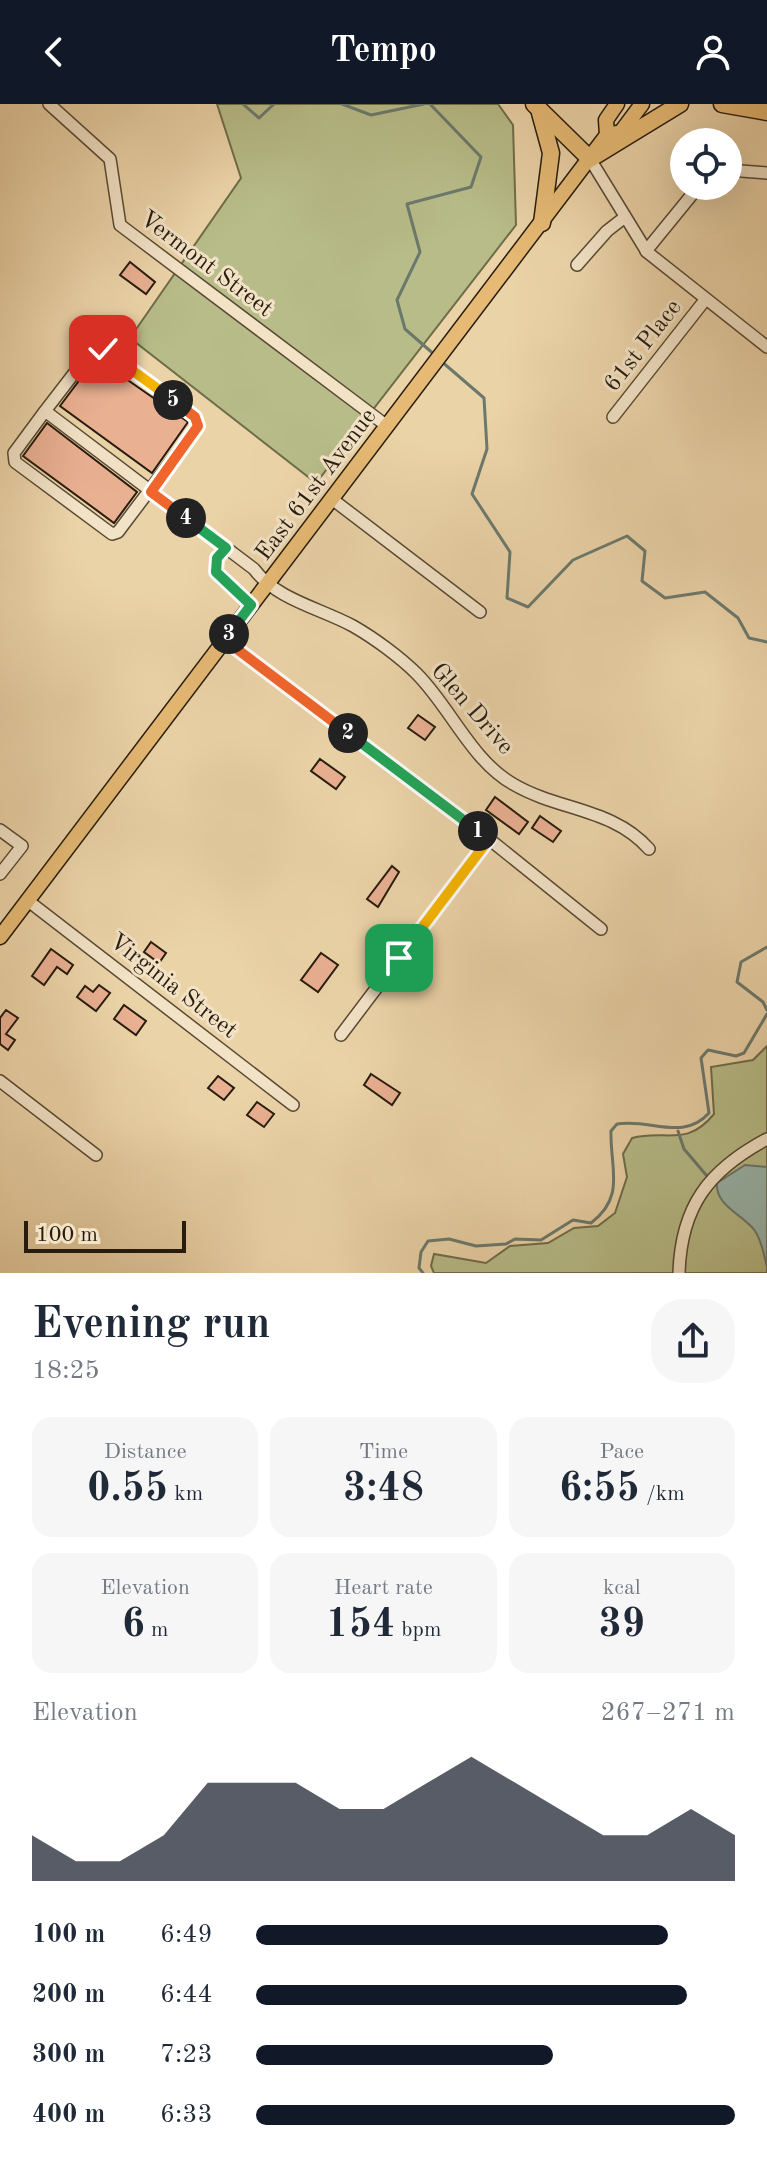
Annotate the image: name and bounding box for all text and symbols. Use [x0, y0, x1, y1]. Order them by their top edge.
icon: back [32, 30, 76, 74]
icon: person [691, 30, 735, 74]
text: Tempo [330, 34, 437, 70]
map controls [670, 128, 742, 200]
button: locate [670, 128, 742, 200]
street label: Vermont Street [135, 207, 277, 322]
street label: 61st Place [600, 296, 687, 397]
pin [69, 315, 137, 383]
icon: check [81, 327, 125, 371]
pin: 5 [153, 380, 193, 420]
text: 5 [167, 389, 179, 411]
street label: East 61st Avenue [252, 405, 381, 566]
pin: 4 [166, 498, 206, 538]
text: 4 [180, 507, 192, 529]
pin: 3 [209, 614, 249, 654]
text: 3 [223, 623, 235, 645]
street label: Glen Drive [426, 659, 517, 760]
pin: 2 [328, 713, 368, 753]
text: 2 [342, 722, 354, 744]
pin: 1 [458, 811, 498, 851]
text: 1 [472, 820, 484, 842]
pin [365, 924, 433, 992]
street label: Virginia Street [104, 929, 241, 1044]
icon: arrive [377, 936, 421, 980]
scale bar [24, 1217, 186, 1253]
text: 100 m [36, 1224, 98, 1246]
button: share [651, 1299, 735, 1383]
text: Evening run [32, 1303, 270, 1347]
text: 18:25 [32, 1358, 100, 1384]
text: Distance [104, 1441, 187, 1463]
text: Time [359, 1441, 408, 1463]
text: Pace [600, 1441, 644, 1463]
text: 0.55 [87, 1470, 168, 1510]
text: 3:48 [343, 1470, 424, 1510]
text: 6:55 [559, 1470, 640, 1510]
text: km [168, 1483, 203, 1505]
text: /km [640, 1483, 685, 1505]
text: Elevation [100, 1577, 190, 1599]
text: Heart rate [334, 1577, 433, 1599]
text: kcal [603, 1577, 641, 1599]
text: 6 [122, 1606, 145, 1646]
text: 154 [326, 1606, 395, 1646]
text: 39 [599, 1606, 645, 1646]
text: m [145, 1619, 169, 1641]
text: bpm [395, 1619, 441, 1641]
text: Elevation [32, 1700, 138, 1726]
text: 267–271 m [600, 1700, 735, 1726]
text: 100 m [32, 1922, 105, 1948]
text: 6:49 [160, 1922, 213, 1948]
text: 200 m [32, 1982, 105, 2008]
text: 6:44 [160, 1982, 213, 2008]
text: 300 m [32, 2042, 105, 2068]
text: 7:23 [160, 2042, 213, 2068]
text: 400 m [32, 2102, 105, 2128]
text: 6:33 [160, 2102, 213, 2128]

